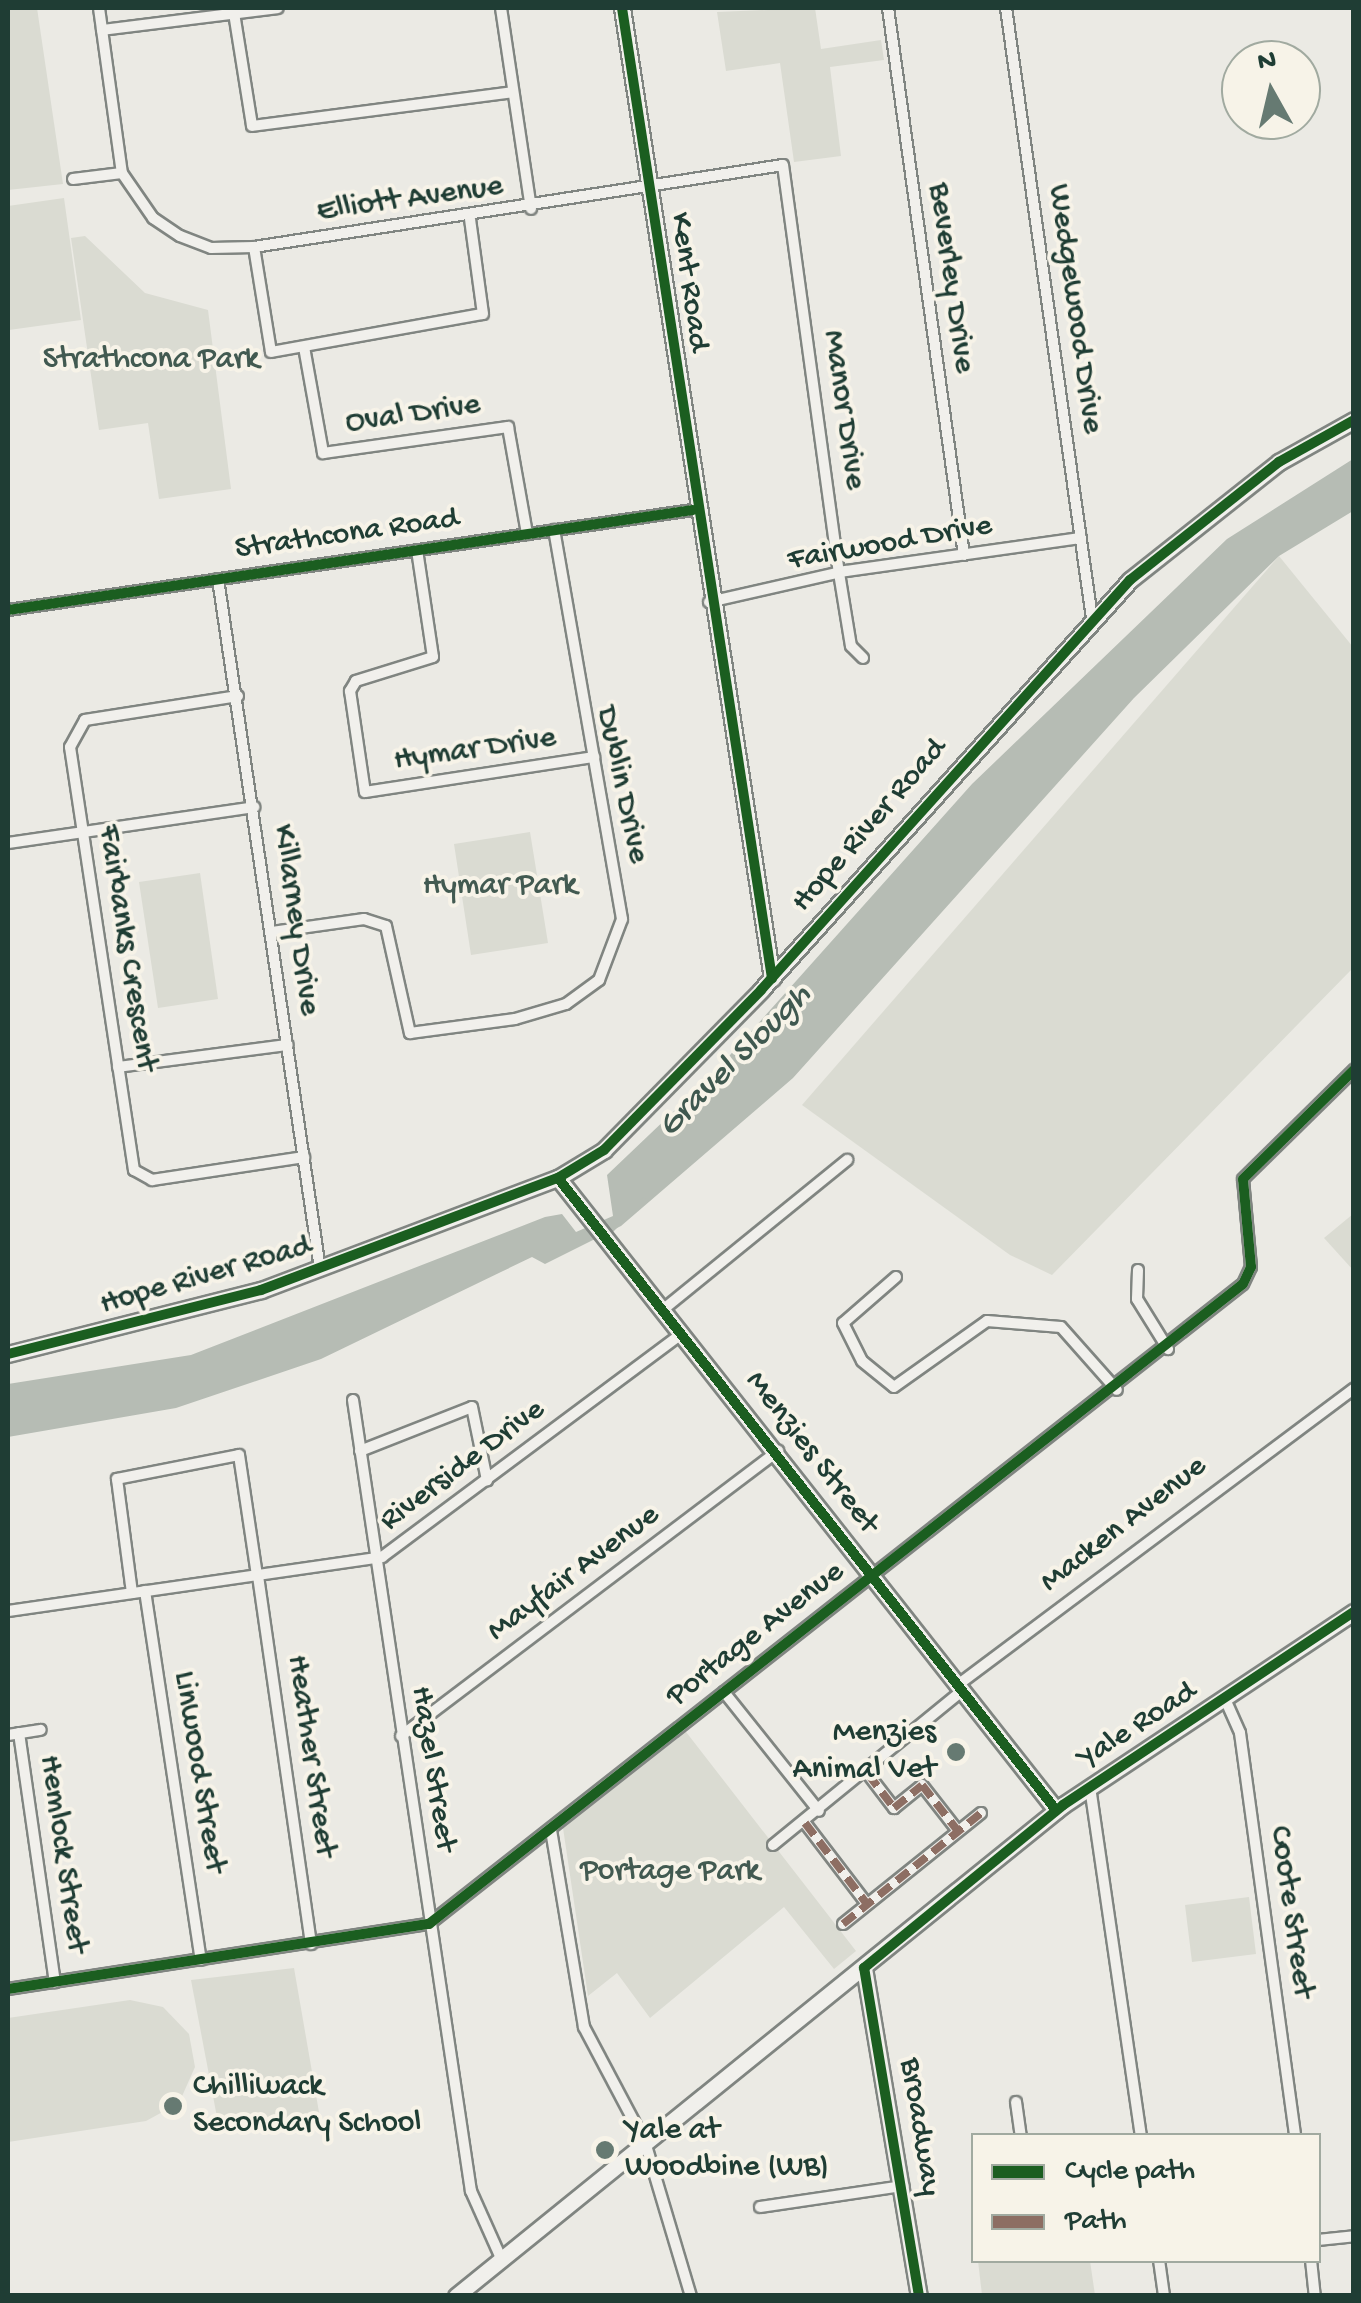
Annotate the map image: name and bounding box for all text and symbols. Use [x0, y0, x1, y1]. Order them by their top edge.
north arrow [1221, 40, 1321, 140]
text: N [1256, 44, 1278, 79]
street label: Elliott Avenue [314, 168, 506, 232]
street label: Beverley Drive [918, 181, 982, 375]
street label: Wedgewood Drive [1038, 182, 1110, 436]
street label: Kent Road [659, 210, 717, 354]
street label: Manor Drive [813, 328, 873, 492]
park label: Strathcona Park [43, 341, 259, 379]
street label: Oval Drive [343, 387, 483, 443]
street label: Strathcona Road [233, 500, 461, 570]
street label: Fairwood Drive [785, 507, 995, 581]
street label: Dublin Drive [586, 703, 656, 867]
street label: Hymar Drive [392, 720, 558, 780]
street label: Hope River Road [784, 731, 956, 921]
street label: Fairbanks Crescent [88, 822, 164, 1074]
street label: Killarney Drive [263, 822, 327, 1018]
park label: Hymar Park [423, 867, 577, 905]
water label: Gravel Slough [650, 976, 822, 1148]
street label: Hope River Road [96, 1228, 316, 1324]
street label: Menzies Street [735, 1364, 887, 1542]
street label: Riverside Drive [373, 1391, 553, 1541]
street label: Macken Avenue [1033, 1448, 1215, 1602]
street label: Mayfair Avenue [480, 1497, 668, 1651]
street label: Portage Avenue [659, 1554, 853, 1716]
street label: Heather Street [277, 1653, 343, 1859]
street label: Linwood Street [163, 1668, 233, 1876]
street label: Yale Road [1072, 1674, 1204, 1778]
street label: Hazel Street [400, 1684, 464, 1854]
place label: Menzies Animal Vet [792, 1715, 936, 1790]
marker: Menzies Animal Vet [945, 1741, 967, 1763]
street label: Hemlock Street [29, 1753, 95, 1955]
street label: Coote Street [1259, 1824, 1321, 2000]
park label: Portage Park [580, 1853, 760, 1891]
street label: Broadway [889, 2055, 949, 2199]
place label: Chilliwack Secondary School [193, 2069, 421, 2144]
marker: Chilliwack Secondary School [162, 2095, 184, 2117]
place label: Yale at Woodbine (WB) [625, 2113, 829, 2188]
legend [971, 2133, 1321, 2263]
marker: Yale at Woodbine (WB) [594, 2139, 616, 2161]
text: Cycle path [1065, 2155, 1195, 2190]
text: Path [1065, 2205, 1127, 2240]

